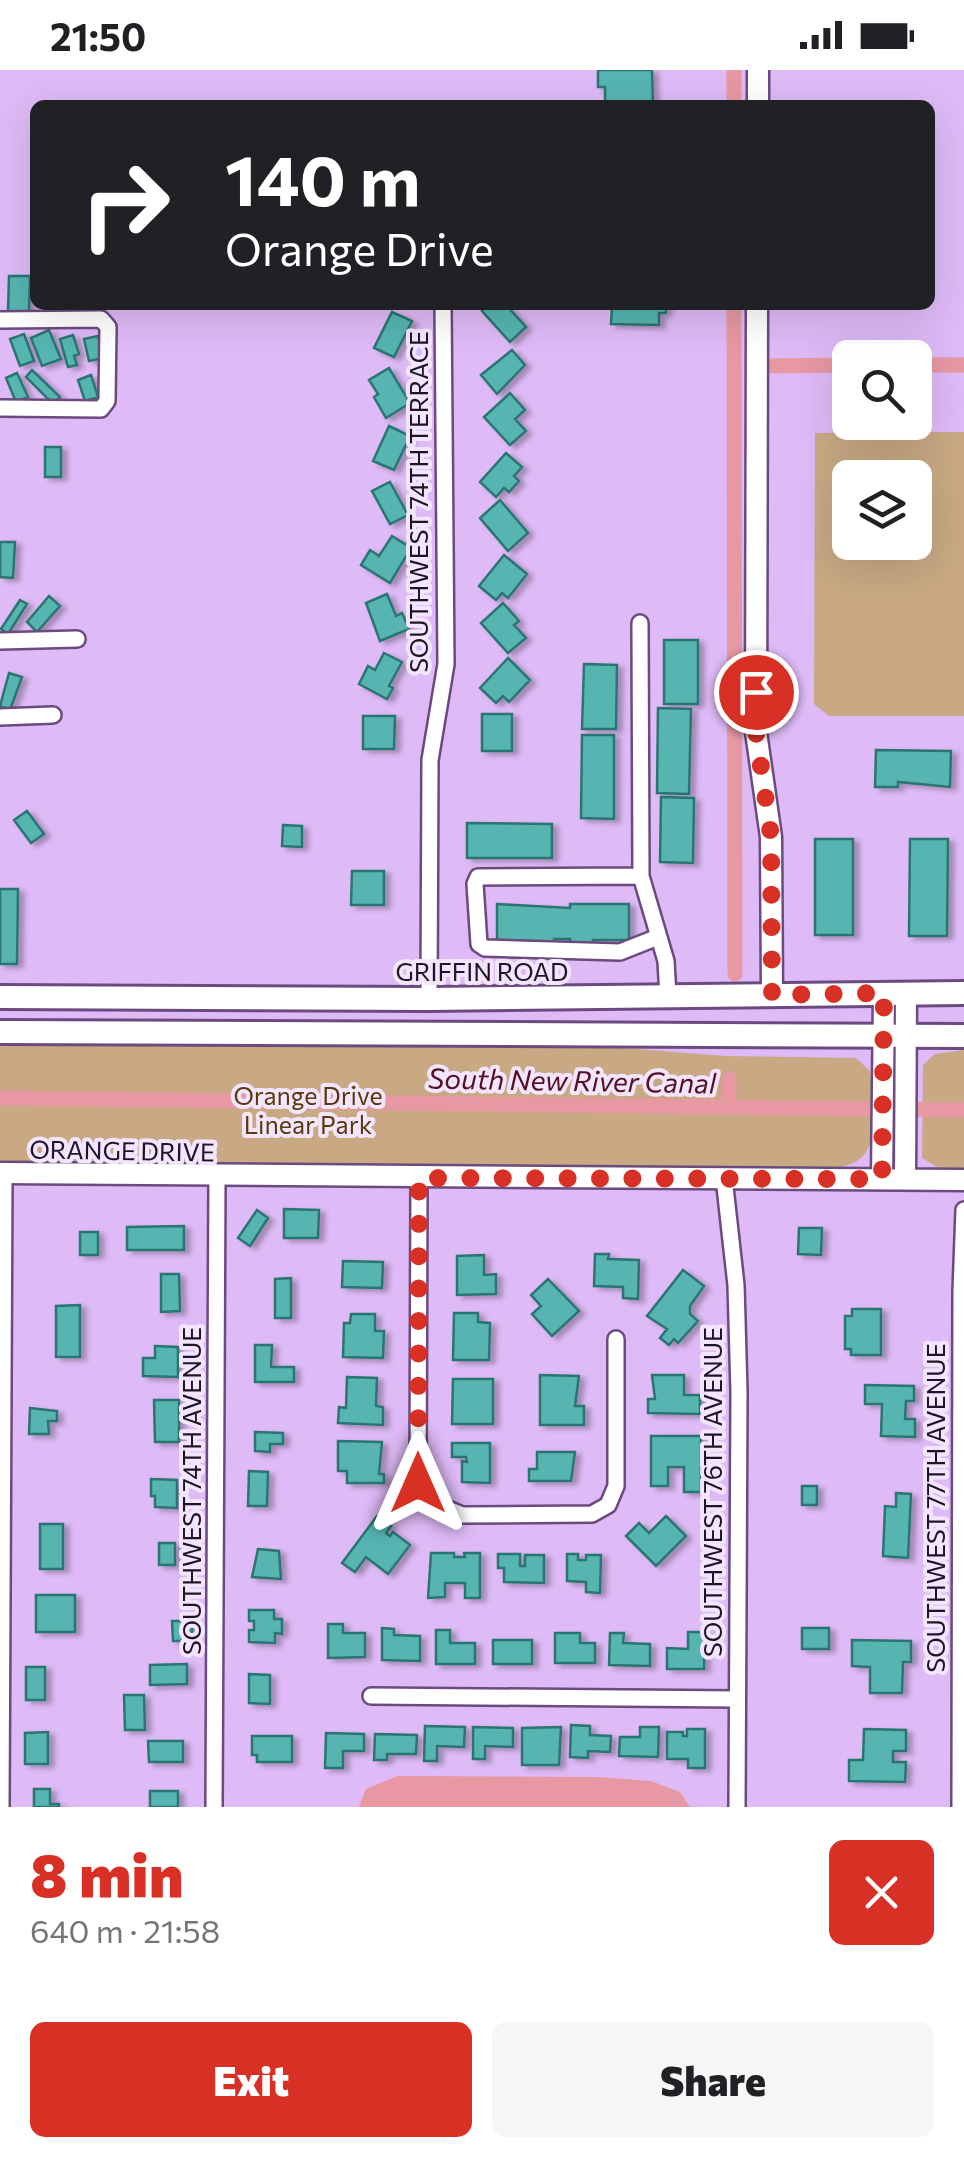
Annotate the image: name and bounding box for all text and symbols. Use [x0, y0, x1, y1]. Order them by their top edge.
text: 21:50 [50, 12, 146, 59]
text: 140 m [225, 135, 421, 220]
icon: right [60, 140, 190, 270]
text: Orange Drive [225, 220, 494, 275]
street label: SOUTHWEST 74TH TERRACE [403, 331, 433, 673]
map controls [832, 340, 932, 560]
button: search [832, 340, 932, 440]
button: layers [832, 460, 932, 560]
pin [714, 650, 799, 735]
icon: arrive [729, 665, 784, 720]
street label: GRIFFIN ROAD [395, 956, 569, 986]
water label: South New River Canal [428, 1060, 717, 1100]
park label: Orange Drive Linear Park [233, 1080, 383, 1139]
street label: ORANGE DRIVE [29, 1133, 215, 1167]
street label: SOUTHWEST 74TH AVENUE [176, 1327, 206, 1655]
street label: SOUTHWEST 76TH AVENUE [697, 1327, 727, 1657]
street label: SOUTHWEST 77TH AVENUE [920, 1344, 950, 1672]
position arrow [366, 1431, 470, 1535]
text: 8 min [30, 1836, 184, 1909]
button: close [829, 1840, 934, 1945]
text: 640 m · 21:58 [30, 1910, 220, 1950]
button: Exit [30, 2022, 472, 2137]
button: Share [492, 2022, 934, 2137]

